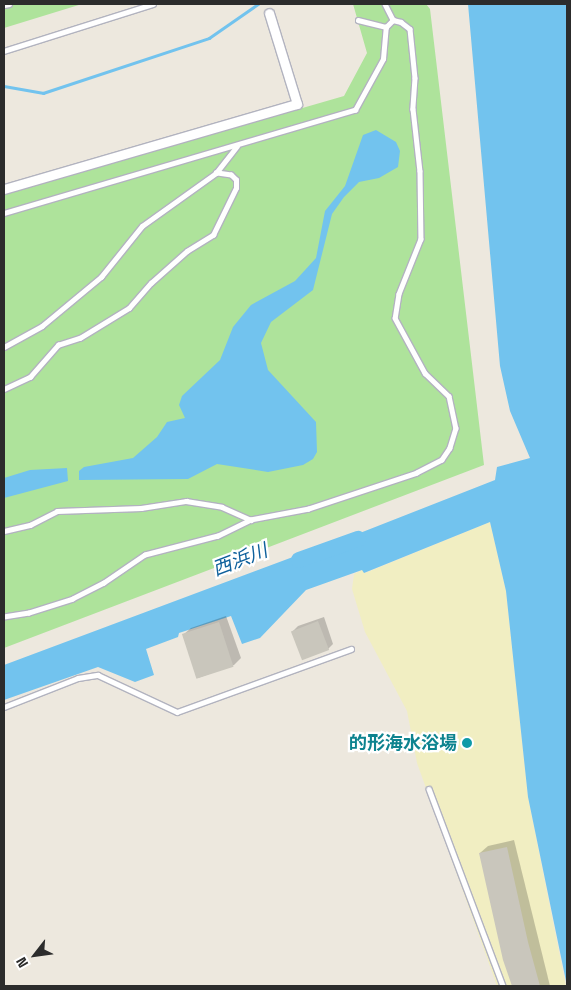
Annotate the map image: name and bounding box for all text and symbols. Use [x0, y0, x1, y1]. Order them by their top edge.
water label: 西浜川 [209, 539, 271, 581]
place label: 的形海水浴場 [349, 732, 457, 754]
marker: 的形海水浴場 [461, 737, 473, 749]
north arrow [10, 930, 60, 980]
text: N [12, 954, 32, 971]

